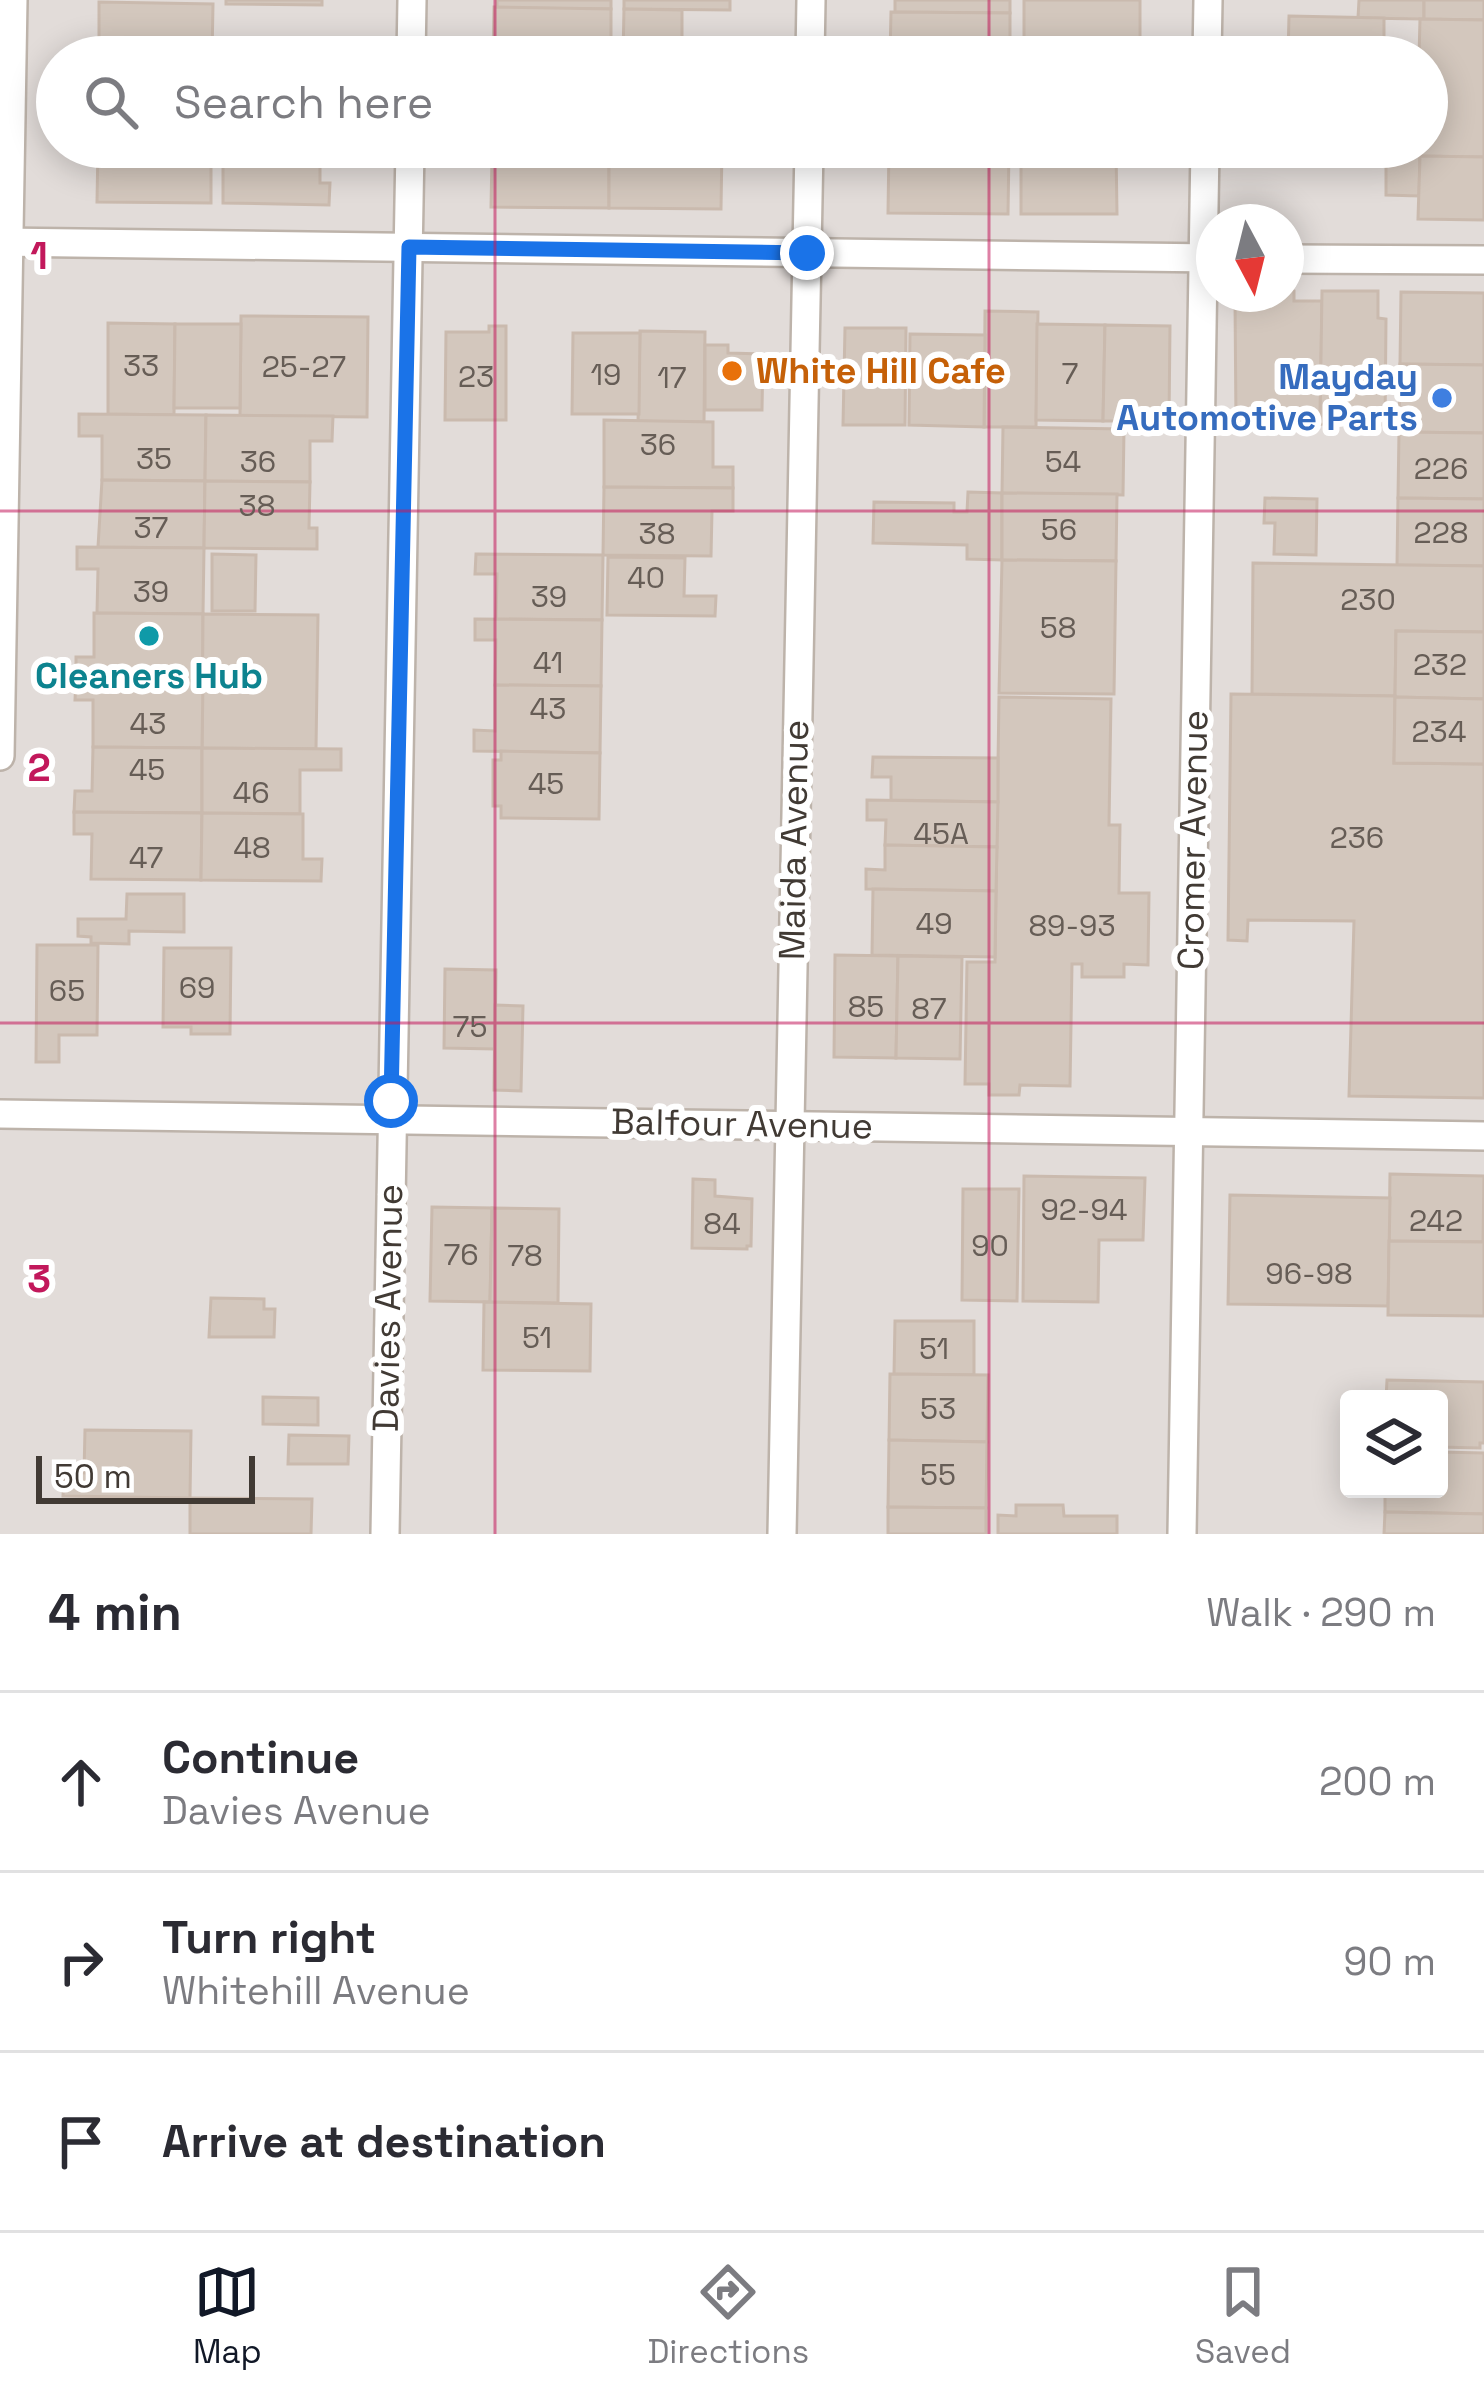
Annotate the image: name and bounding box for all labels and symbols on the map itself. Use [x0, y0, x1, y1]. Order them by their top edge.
north arrow [1196, 204, 1304, 312]
route end [780, 226, 834, 280]
text: 1 [30, 231, 48, 280]
house number: 33 [123, 346, 159, 385]
house number: 25-27 [262, 347, 346, 386]
place label: White Hill Cafe [756, 348, 1006, 394]
house number: 7 [1062, 354, 1078, 393]
place label: Mayday Automotive Parts [1116, 354, 1418, 441]
house number: 19 [591, 355, 621, 394]
house number: 23 [458, 357, 494, 396]
house number: 17 [657, 358, 687, 397]
marker: White Hill Cafe [719, 358, 745, 384]
marker: Mayday Automotive Parts [1429, 385, 1455, 411]
house number: 36 [640, 425, 676, 464]
house number: 35 [136, 439, 172, 478]
house number: 36 [240, 442, 276, 481]
house number: 54 [1045, 442, 1081, 481]
house number: 226 [1414, 449, 1468, 488]
house number: 38 [239, 486, 275, 525]
house number: 37 [133, 508, 169, 547]
house number: 56 [1041, 510, 1077, 549]
house number: 228 [1414, 513, 1468, 552]
house number: 38 [639, 514, 675, 553]
house number: 40 [627, 558, 665, 597]
house number: 39 [133, 572, 169, 611]
house number: 39 [531, 577, 567, 616]
house number: 230 [1340, 580, 1396, 619]
house number: 58 [1040, 608, 1076, 647]
marker: Cleaners Hub [136, 623, 162, 649]
house number: 41 [533, 643, 563, 682]
house number: 232 [1413, 645, 1467, 684]
place label: Cleaners Hub [35, 653, 263, 699]
house number: 43 [530, 689, 566, 728]
house number: 43 [130, 704, 166, 743]
street label: Cromer Avenue [1168, 710, 1218, 970]
house number: 234 [1412, 712, 1466, 751]
street label: Maida Avenue [769, 719, 819, 961]
text: 2 [27, 743, 51, 792]
house number: 45 [129, 750, 165, 789]
house number: 45 [528, 764, 564, 803]
house number: 46 [232, 773, 270, 812]
house number: 45A [913, 814, 969, 853]
house number: 236 [1330, 818, 1384, 857]
house number: 48 [233, 828, 271, 867]
house number: 47 [129, 838, 163, 877]
house number: 49 [915, 904, 953, 943]
house number: 89-93 [1028, 906, 1116, 945]
house number: 69 [179, 968, 215, 1007]
house number: 65 [49, 971, 85, 1010]
house number: 85 [848, 987, 884, 1026]
house number: 87 [911, 989, 947, 1028]
house number: 75 [453, 1007, 487, 1046]
route start [364, 1074, 418, 1128]
street label: Balfour Avenue [611, 1099, 873, 1149]
street label: Davies Avenue [363, 1184, 413, 1432]
house number: 92-94 [1040, 1190, 1128, 1229]
house number: 242 [1409, 1201, 1463, 1240]
house number: 84 [703, 1204, 741, 1243]
house number: 90 [971, 1226, 1009, 1265]
house number: 76 [443, 1235, 479, 1274]
house number: 78 [507, 1236, 543, 1275]
text: 3 [27, 1254, 51, 1303]
house number: 96-98 [1265, 1254, 1353, 1293]
house number: 51 [522, 1318, 552, 1357]
house number: 51 [919, 1329, 949, 1368]
house number: 53 [920, 1389, 956, 1428]
scale bar [36, 1450, 255, 1503]
house number: 55 [920, 1455, 956, 1494]

